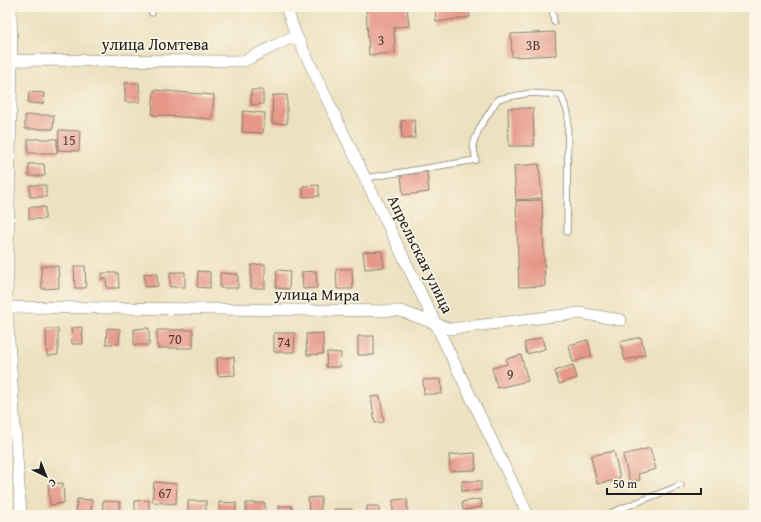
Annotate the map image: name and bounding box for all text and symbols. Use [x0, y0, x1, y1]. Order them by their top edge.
house number: 3 [378, 30, 384, 50]
street label: улица Ломтева [100, 32, 209, 56]
house number: 3В [526, 35, 540, 55]
house number: 15 [62, 130, 76, 150]
street label: Апрельская улица [382, 191, 460, 318]
street label: улица Мира [273, 281, 360, 307]
house number: 70 [168, 329, 182, 349]
house number: 74 [277, 332, 291, 352]
house number: 9 [507, 364, 514, 384]
north arrow [26, 456, 66, 496]
scale bar [607, 470, 701, 496]
text: С [45, 475, 61, 491]
text: 50 m [613, 475, 637, 492]
house number: 67 [158, 483, 172, 503]

